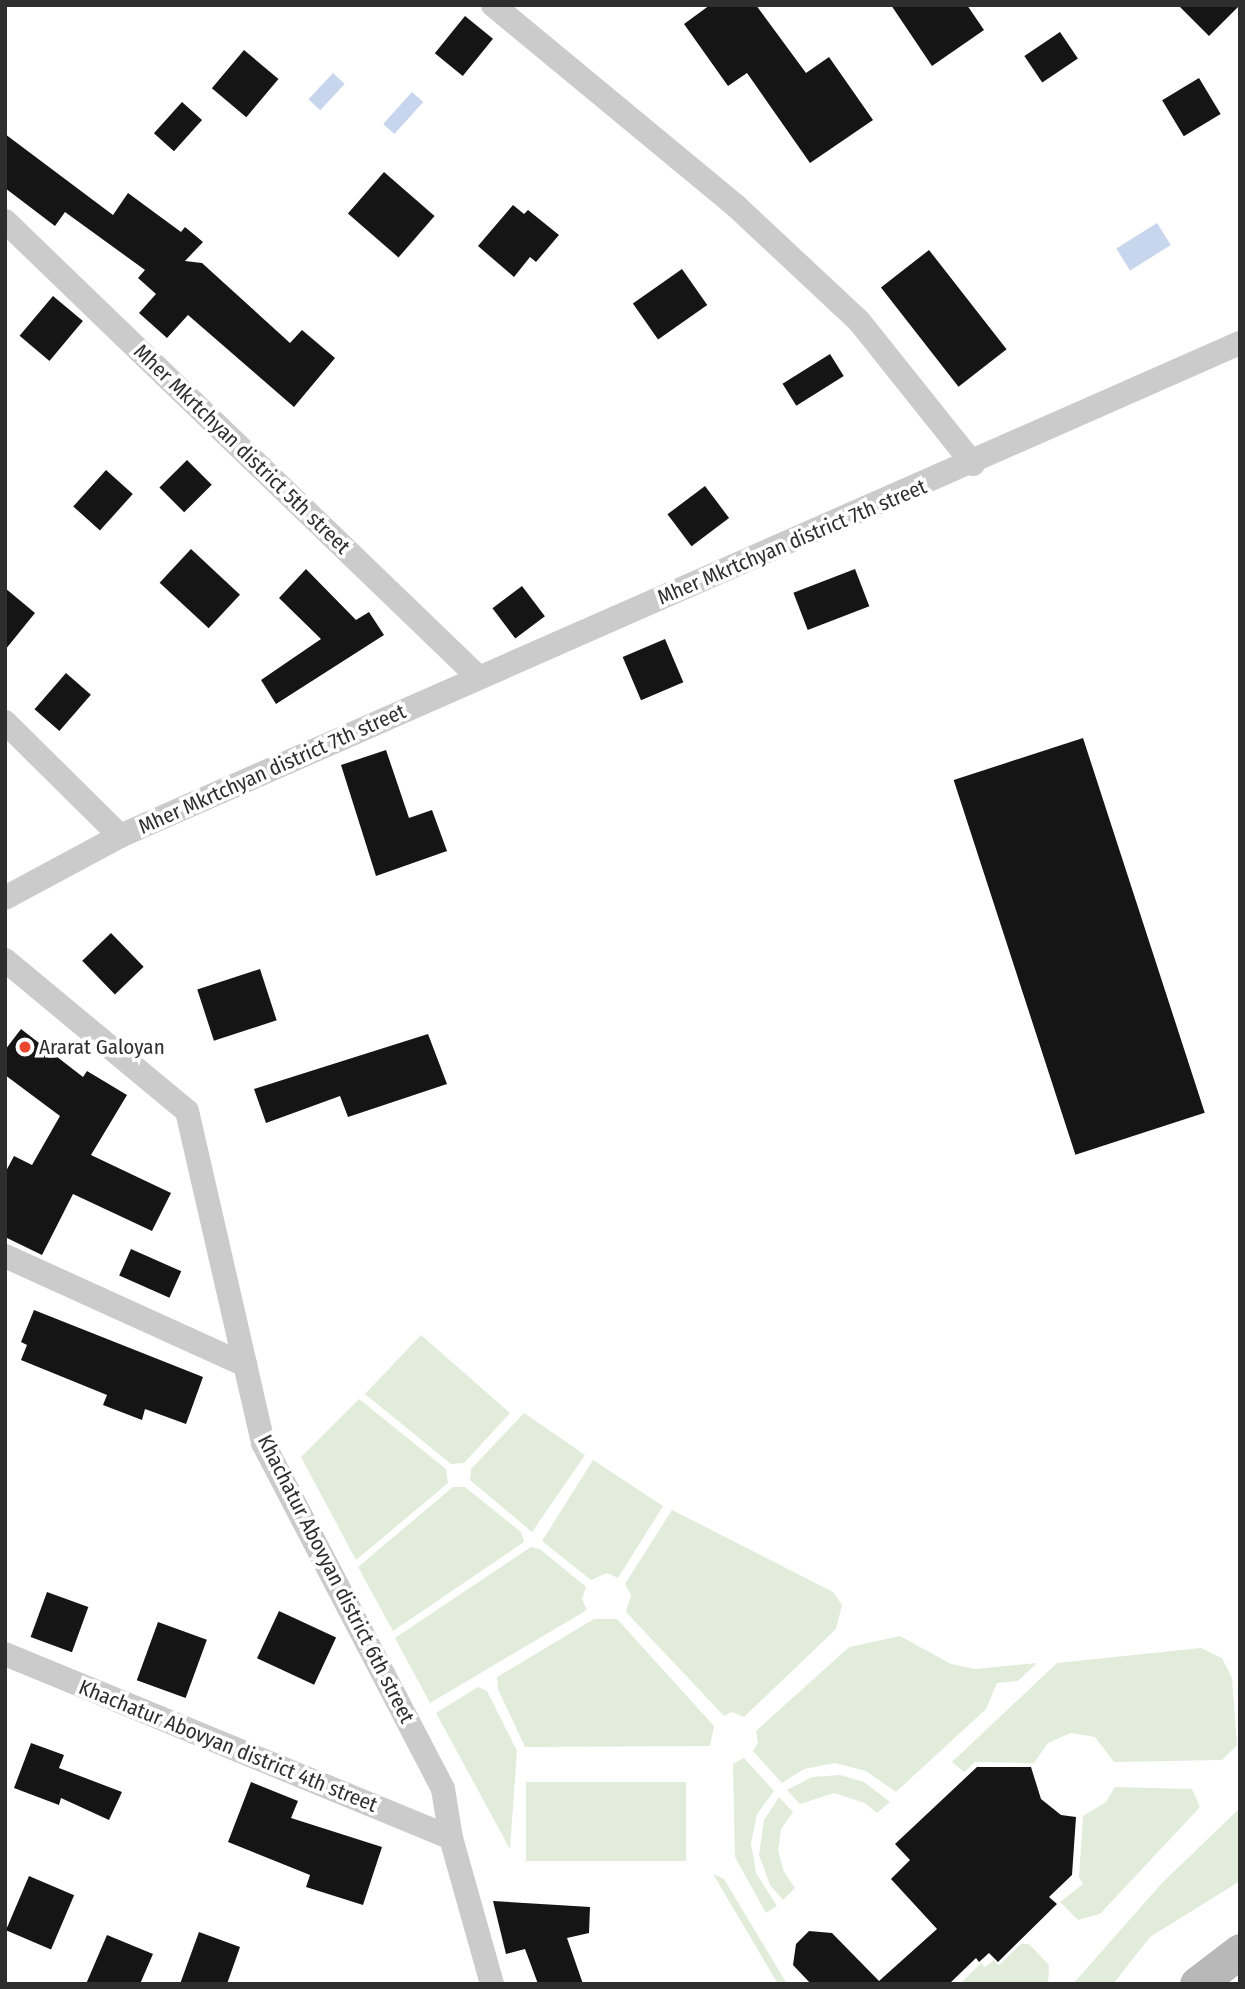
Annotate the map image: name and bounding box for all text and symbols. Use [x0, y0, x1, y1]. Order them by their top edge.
street label: Mher Mkrtchyan district 5th street [129, 339, 355, 559]
street label: Mher Mkrtchyan district 7th street [654, 474, 930, 610]
street label: Mher Mkrtchyan district 7th street [134, 699, 410, 839]
place label: Ararat Galoyan [39, 1034, 165, 1060]
marker: Ararat Galoyan [17, 1039, 33, 1055]
street label: Khachatur Abovyan district 6th street [252, 1431, 420, 1727]
street label: Khachatur Abovyan district 4th street [75, 1674, 381, 1818]

